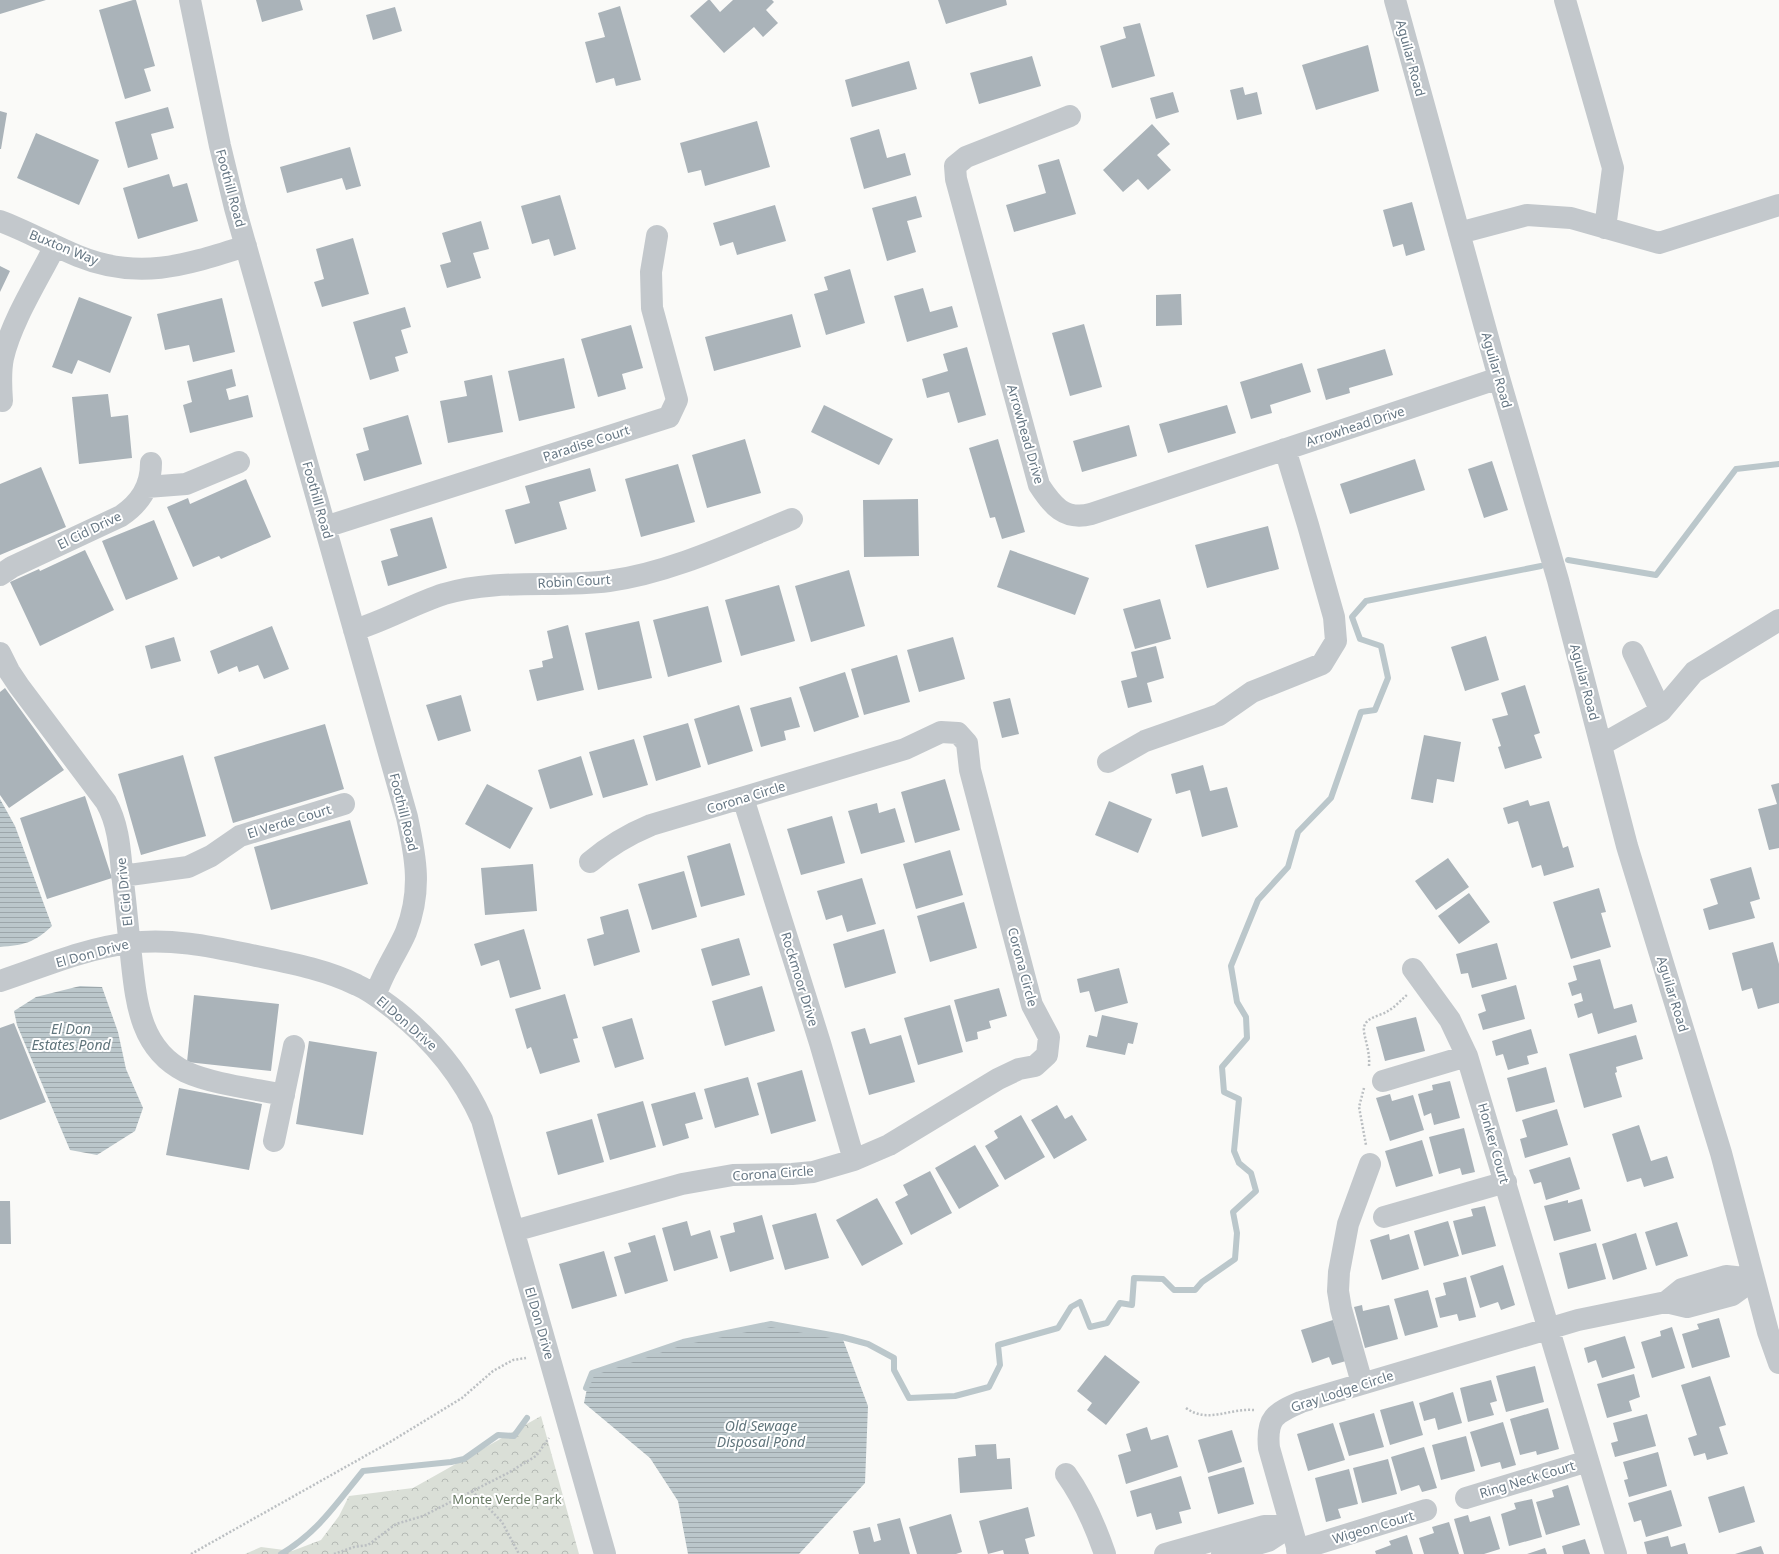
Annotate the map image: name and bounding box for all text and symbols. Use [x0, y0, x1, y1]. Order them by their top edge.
street label: Aguilar Road [1392, 18, 1430, 98]
street label: Foothill Road [212, 147, 250, 229]
street label: Buxton Way [27, 225, 102, 269]
street label: Aguilar Road [1478, 330, 1516, 410]
street label: Arrowhead Drive [1003, 382, 1049, 486]
street label: Arrowhead Drive [1303, 402, 1407, 450]
street label: Paradise Court [540, 420, 632, 465]
street label: Foothill Road [298, 459, 338, 541]
street label: El Cid Drive [54, 507, 124, 553]
street label: Robin Court [537, 570, 611, 592]
street label: Aguilar Road [1566, 642, 1604, 722]
street label: Foothill Road [386, 771, 422, 853]
street label: Corona Circle [704, 776, 788, 818]
street label: El Verde Court [245, 800, 333, 842]
street label: El Cid Drive [111, 857, 137, 927]
street label: Corona Circle [1004, 925, 1042, 1009]
street label: Rockmoor Drive [777, 930, 823, 1028]
street label: El Don Drive [54, 935, 130, 971]
street label: Aguilar Road [1653, 954, 1693, 1034]
street label: El Don Drive [373, 992, 441, 1054]
water label: El Don Estates Pond [31, 1019, 111, 1054]
street label: Honker Court [1474, 1101, 1514, 1186]
street label: Corona Circle [732, 1161, 814, 1185]
street label: El Don Drive [521, 1285, 559, 1361]
street label: Gray Lodge Circle [1288, 1366, 1396, 1416]
water label: Old Sewage Disposal Pond [717, 1416, 806, 1451]
street label: Ring Neck Court [1477, 1456, 1577, 1502]
park label: Monte Verde Park [452, 1490, 562, 1508]
street label: Wigeon Court [1330, 1506, 1416, 1548]

